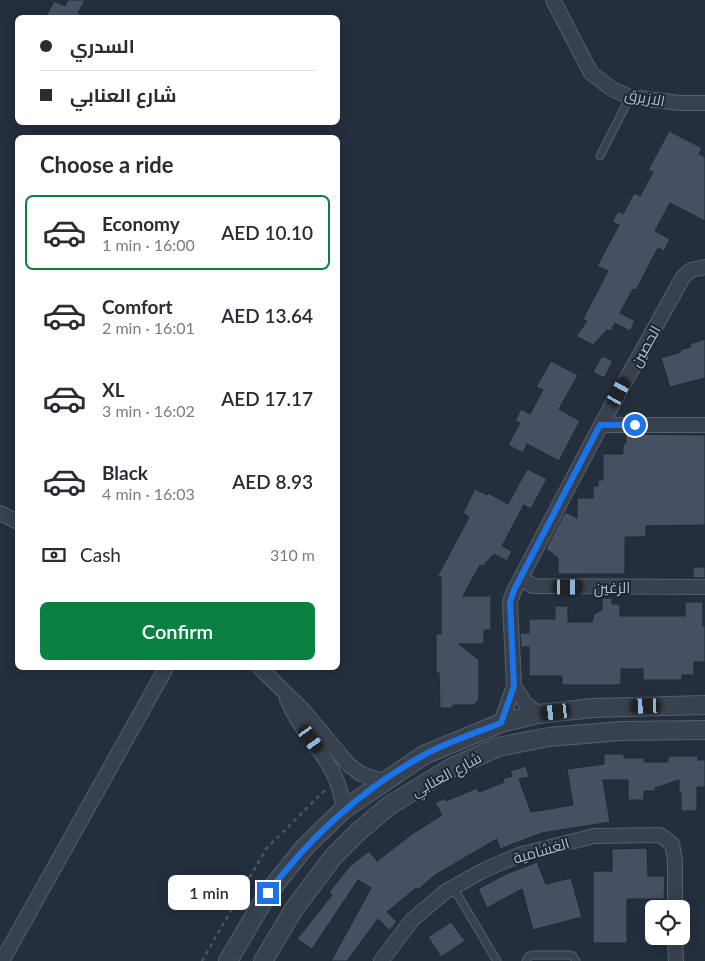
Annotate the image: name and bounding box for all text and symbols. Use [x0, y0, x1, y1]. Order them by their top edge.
text: السدري [70, 34, 135, 57]
text: شارع العنابي [70, 83, 177, 106]
street label: الازيرق [623, 84, 666, 112]
text: Choose a ride [40, 151, 174, 178]
icon: car [42, 210, 87, 255]
text: Economy [102, 212, 180, 235]
text: AED 10.10 [221, 221, 313, 244]
text: 1 min · 16:00 [102, 235, 195, 254]
icon: car [42, 293, 87, 338]
text: Comfort [102, 295, 173, 318]
text: AED 13.64 [221, 304, 313, 327]
text: 2 min · 16:01 [102, 318, 195, 337]
street label: الحصين [626, 322, 666, 371]
car [605, 375, 632, 409]
icon: car [42, 376, 87, 421]
text: XL [102, 378, 125, 401]
text: AED 17.17 [221, 387, 313, 410]
text: 3 min · 16:02 [102, 401, 195, 420]
route start [624, 414, 646, 436]
icon: car [42, 459, 87, 504]
text: Black [102, 461, 148, 484]
text: AED 8.93 [232, 470, 313, 493]
text: 4 min · 16:03 [102, 484, 195, 503]
icon: cash [40, 541, 68, 569]
text: Cash [80, 543, 121, 566]
text: 310 m [270, 545, 315, 564]
street label: الزغين [594, 578, 630, 598]
car [553, 580, 583, 595]
button: Confirm [40, 602, 315, 660]
car [630, 698, 661, 714]
car [540, 703, 571, 721]
car [296, 722, 325, 756]
street label: شارع العنابي [408, 748, 486, 803]
street label: الغشامية [511, 833, 571, 867]
callout: 1 min [168, 876, 250, 910]
route end [257, 882, 279, 904]
text: 1 min [189, 883, 229, 902]
map controls [645, 900, 690, 945]
button: locate [645, 900, 690, 945]

